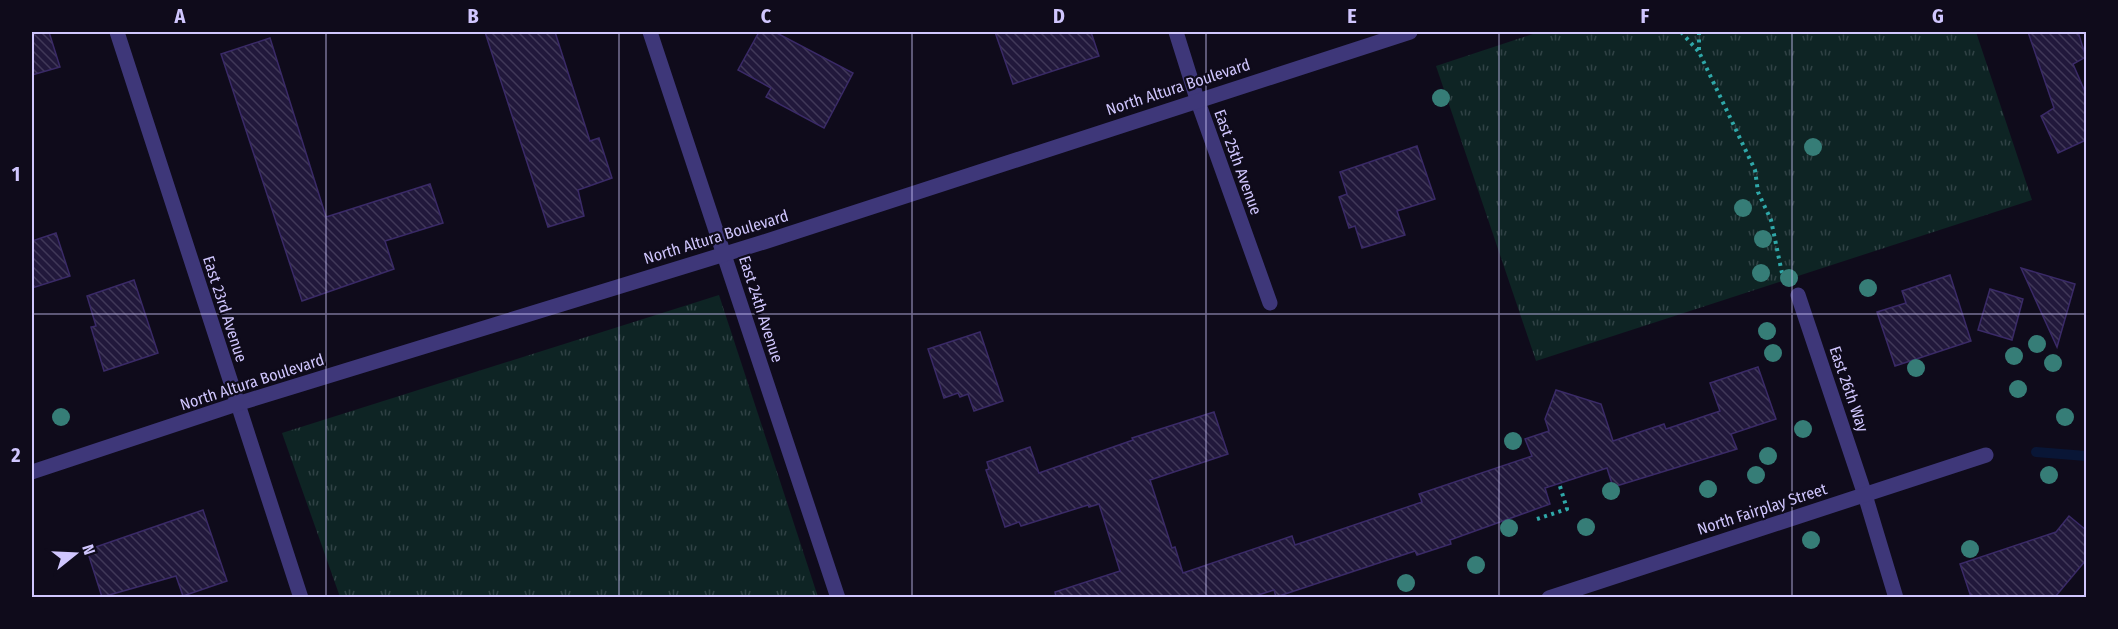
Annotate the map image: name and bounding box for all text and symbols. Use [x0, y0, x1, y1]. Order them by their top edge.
text: A [174, 4, 187, 28]
text: B [467, 4, 479, 28]
text: C [761, 4, 772, 28]
text: D [1053, 4, 1065, 28]
text: E [1347, 4, 1357, 28]
text: F [1641, 4, 1650, 28]
text: G [1932, 4, 1944, 28]
street label: North Altura Boulevard [1104, 55, 1252, 119]
street label: East 25th Avenue [1210, 107, 1266, 217]
text: 1 [12, 162, 20, 186]
street label: North Altura Boulevard [641, 206, 791, 268]
street label: East 23rd Avenue [199, 253, 251, 365]
street label: East 24th Avenue [735, 253, 787, 365]
street label: East 26th Way [1825, 344, 1873, 435]
street label: North Altura Boulevard [178, 350, 326, 414]
text: 2 [10, 443, 21, 467]
street label: North Fairplay Street [1695, 479, 1830, 539]
north arrow [45, 524, 105, 584]
text: N [78, 542, 99, 557]

